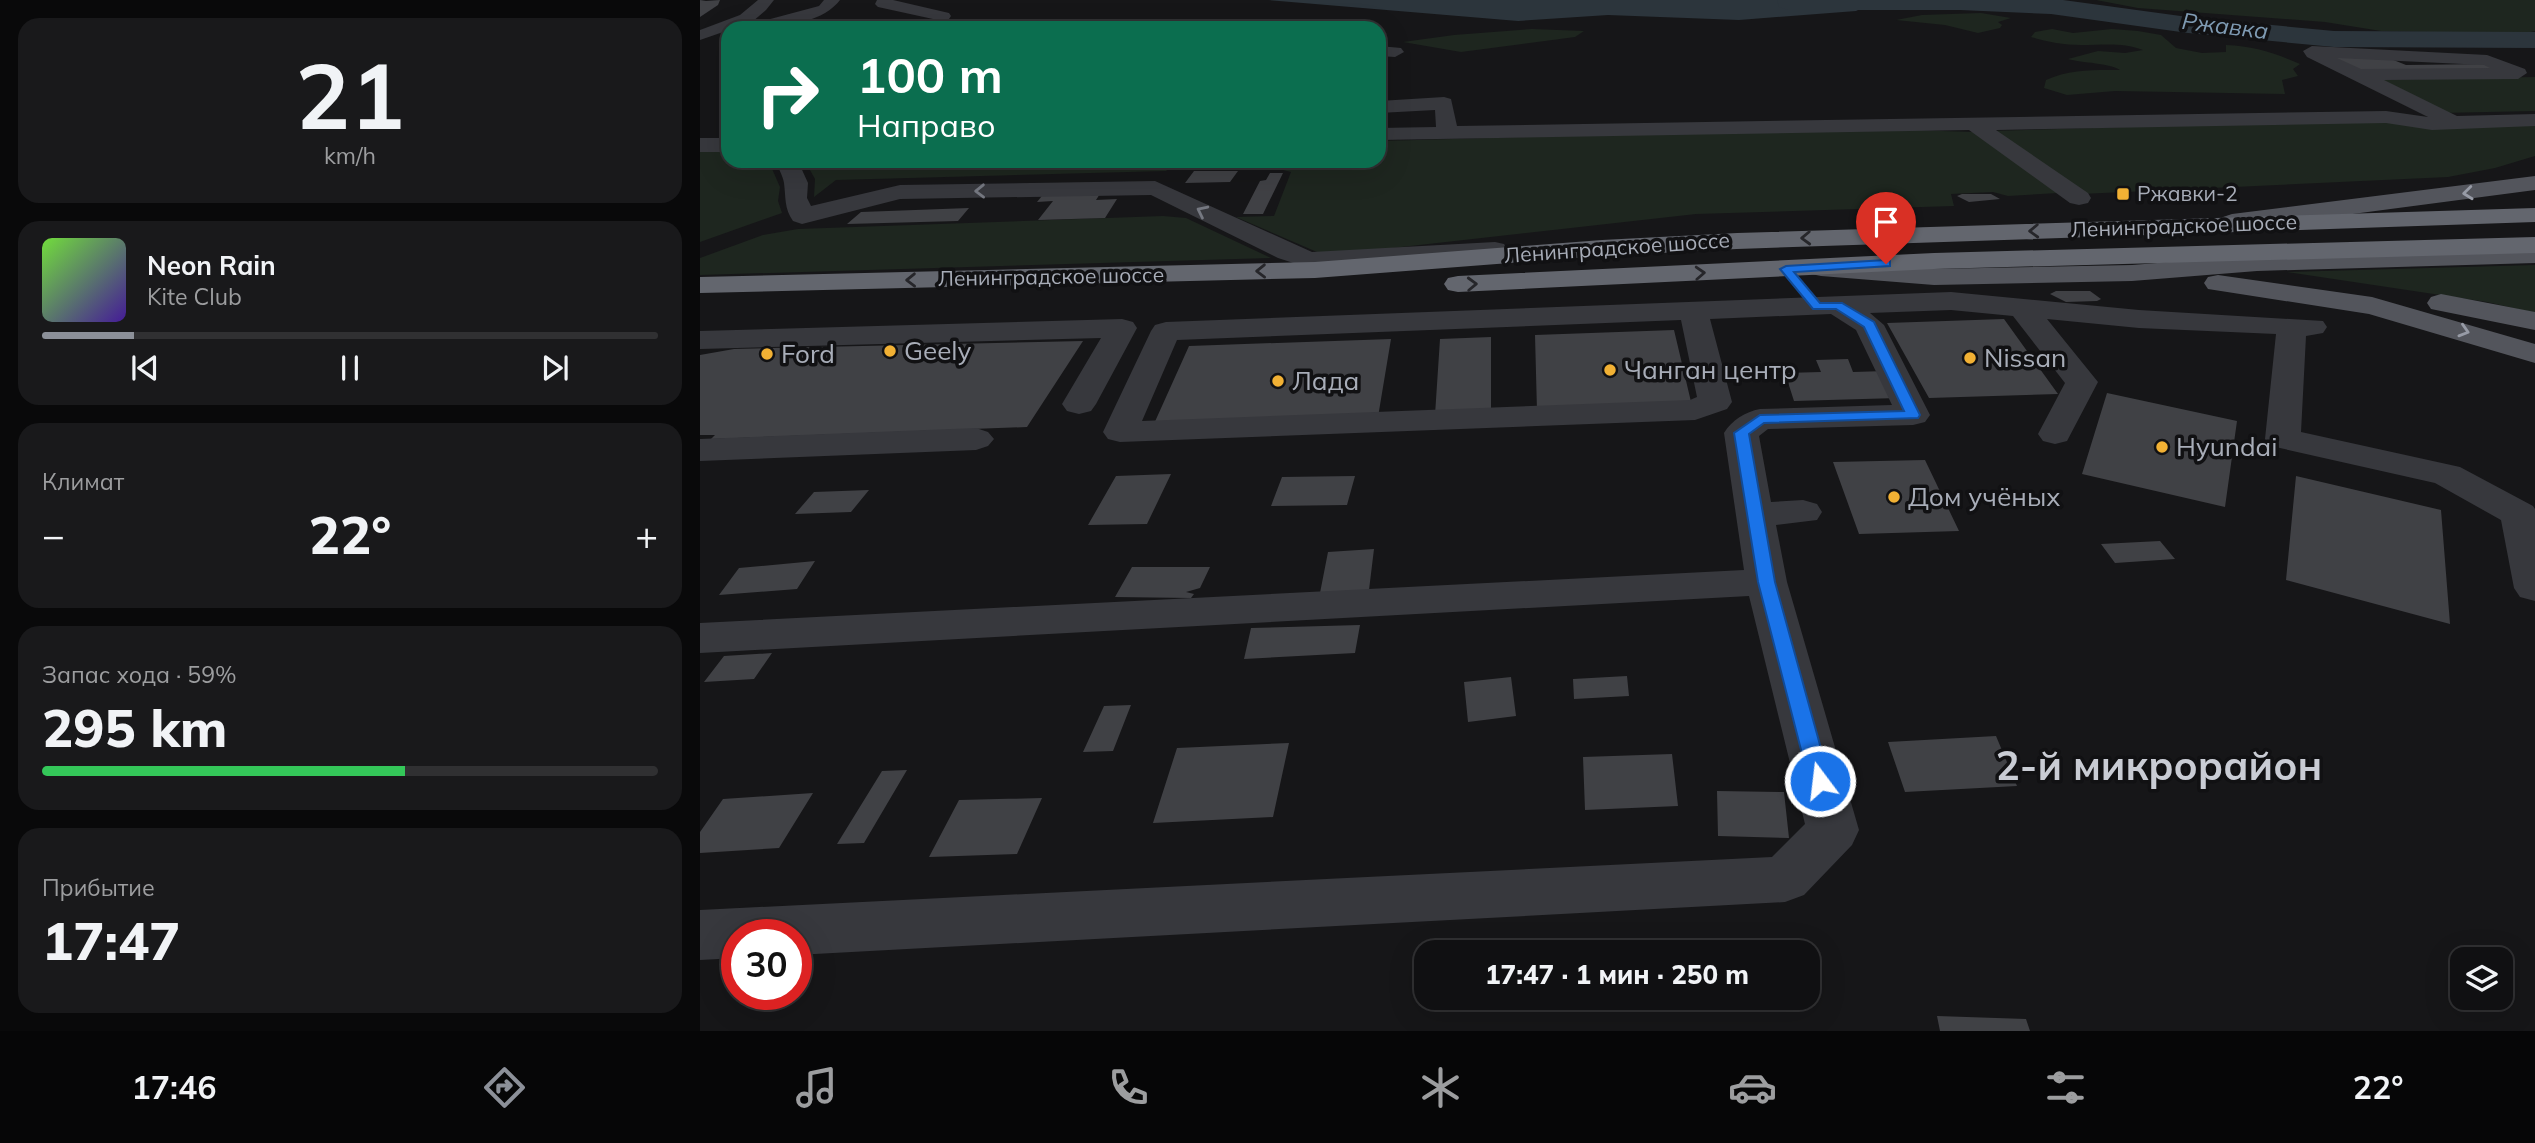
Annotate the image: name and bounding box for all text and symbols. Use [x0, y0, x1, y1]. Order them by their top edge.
water label: Ржавка [2180, 6, 2270, 45]
text: 21 [295, 38, 405, 152]
text: 100 m [857, 44, 1003, 105]
icon: right [742, 49, 833, 140]
text: Направо [857, 105, 996, 145]
text: km/h [324, 141, 376, 170]
place label: Ржавки-2 [2137, 180, 2238, 206]
one-way arrow [974, 183, 985, 199]
marker: Ржавки-2 [2115, 186, 2131, 202]
one-way arrow [2462, 186, 2473, 201]
pin [1856, 192, 1916, 264]
icon: arrive [1867, 203, 1905, 241]
one-way arrow [1197, 205, 1209, 219]
street label: Ленинградское шоссе [2070, 208, 2298, 242]
one-way arrow [2028, 224, 2039, 239]
street label: Ленинградское шоссе [1503, 226, 1731, 268]
one-way arrow [1800, 231, 1811, 246]
text: Neon Rain [147, 249, 276, 282]
street label: Ленинградское шоссе [938, 261, 1164, 291]
one-way arrow [1256, 264, 1267, 279]
one-way arrow [1694, 266, 1705, 281]
one-way arrow [906, 272, 916, 288]
one-way arrow [1467, 276, 1478, 291]
text: Kite Club [147, 282, 242, 311]
one-way arrow [2458, 323, 2470, 338]
place label: Geely [904, 334, 971, 367]
place label: Ford [781, 337, 835, 370]
place label: Nissan [1984, 341, 2066, 374]
marker: Geely [882, 343, 898, 359]
marker: Ford [759, 346, 775, 362]
icon: previous [126, 349, 164, 387]
icon: pause [331, 349, 369, 387]
icon: next [536, 349, 574, 387]
marker: Nissan [1962, 350, 1978, 366]
place label: Чанган центр [1624, 353, 1797, 386]
marker: Чанган центр [1602, 362, 1618, 378]
place label: Лада [1292, 364, 1359, 397]
marker: Лада [1270, 373, 1286, 389]
place label: Hyundai [2176, 430, 2277, 463]
marker: Hyundai [2154, 439, 2170, 455]
text: Климат [42, 467, 124, 496]
place label: Дом учёных [1908, 480, 2060, 513]
marker: Дом учёных [1886, 489, 1902, 505]
text: 22° [309, 502, 391, 567]
text: − [42, 511, 65, 559]
text: + [635, 511, 658, 559]
text: Запас хода · 59% [42, 660, 237, 689]
text: 295 km [42, 695, 227, 760]
district label: 2-й микрорайон [1996, 740, 2322, 790]
position arrow [1783, 744, 1857, 818]
text: Прибытие [42, 873, 155, 902]
text: 17:47 [42, 908, 180, 973]
speed limit sign: 30 [721, 919, 812, 1010]
map controls [2450, 947, 2513, 1010]
button: layers [2450, 947, 2513, 1010]
text: 17:47 · 1 мин · 250 m [1485, 958, 1749, 991]
icon: directions [480, 1063, 529, 1112]
icon: music [792, 1063, 841, 1112]
icon: phone [1104, 1063, 1153, 1112]
icon: climate [1416, 1063, 1465, 1112]
icon: car [1728, 1063, 1777, 1112]
icon: filters [2041, 1063, 2090, 1112]
text: 17:46 [132, 1067, 216, 1107]
text: 22° [2353, 1067, 2403, 1107]

